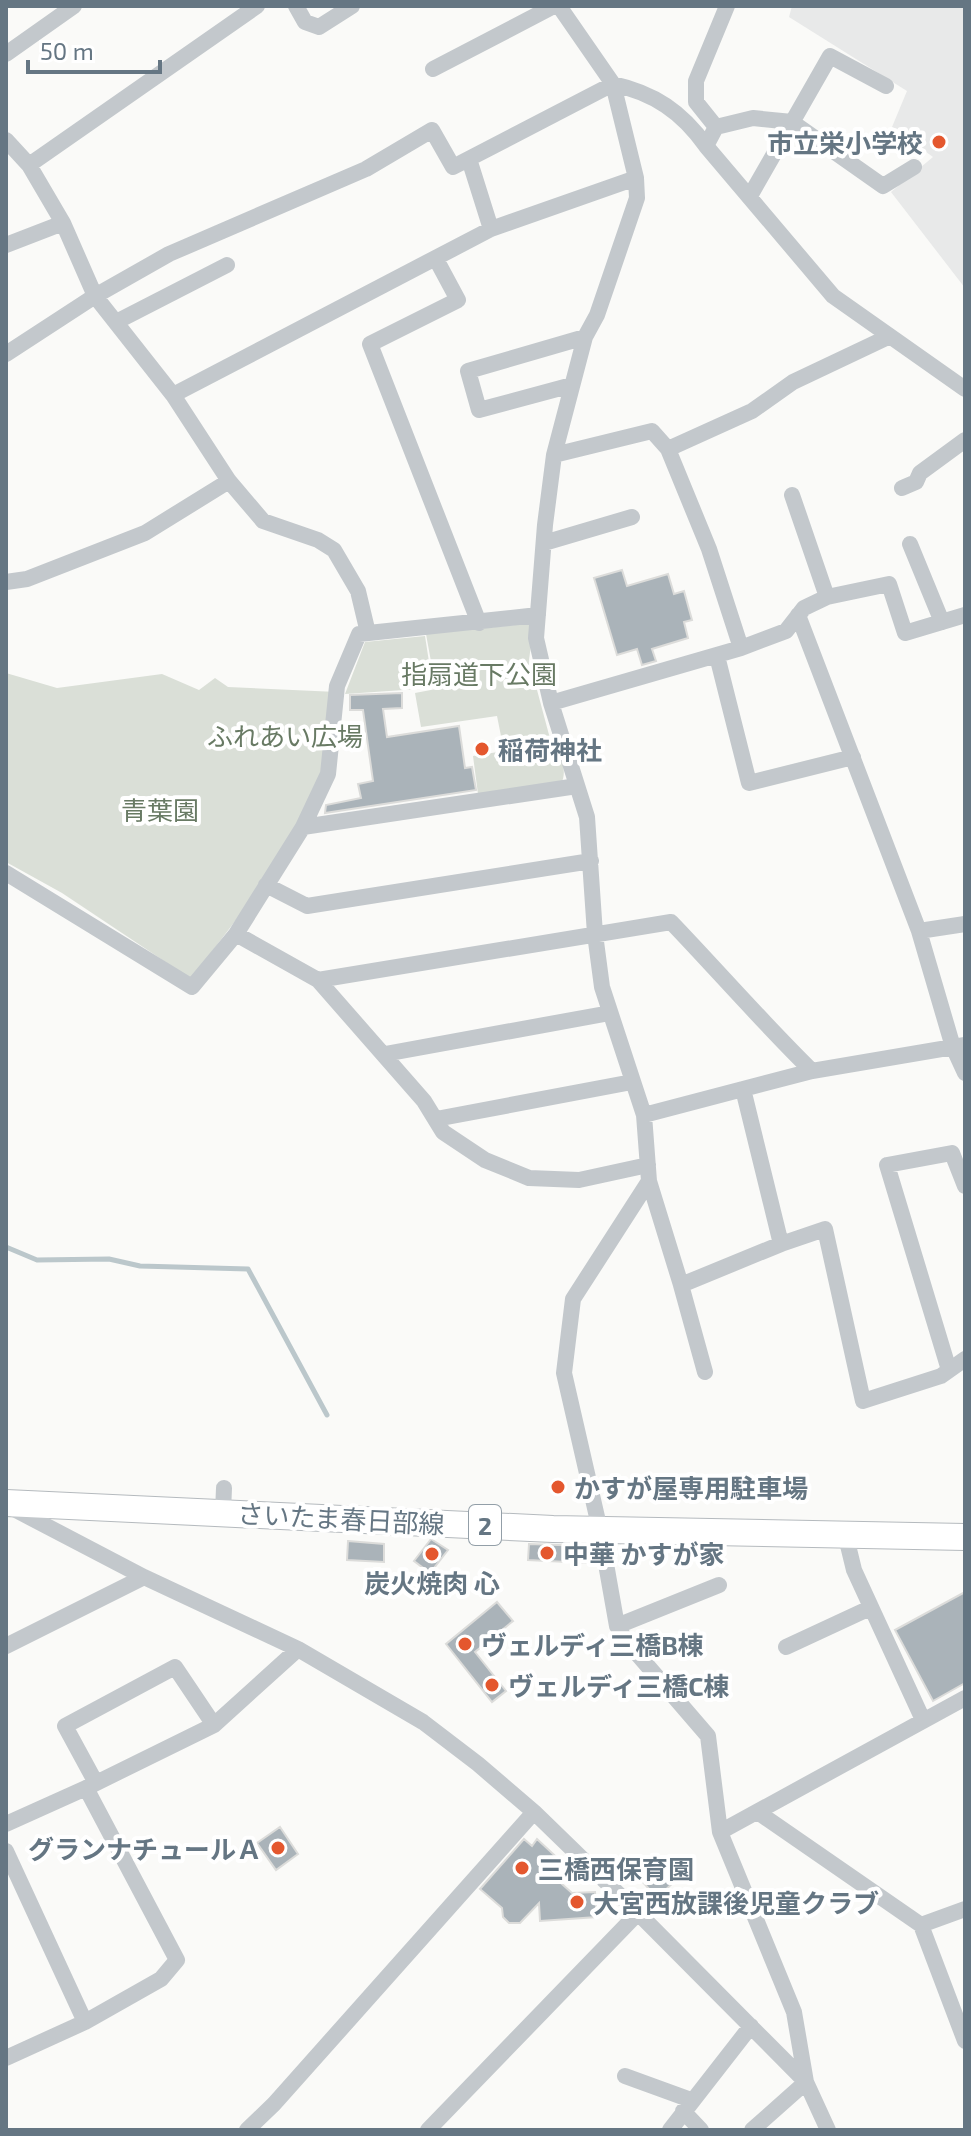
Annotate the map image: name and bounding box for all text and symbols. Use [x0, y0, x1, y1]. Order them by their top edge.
scale bar [28, 24, 160, 74]
text: 50 m [40, 36, 94, 65]
place label: 市立栄小学校 [767, 127, 923, 158]
marker: 市立栄小学校 [930, 133, 948, 151]
park label: 指扇道下公園 [401, 658, 557, 689]
park label: ふれあい広場 [207, 720, 363, 751]
place label: 稲荷神社 [498, 734, 602, 765]
marker: 稲荷神社 [473, 740, 491, 758]
park label: 青葉園 [121, 794, 199, 825]
place label: かすが屋専用駐車場 [574, 1472, 808, 1503]
marker: かすが屋専用駐車場 [549, 1478, 567, 1496]
street label: さいたま春日部線 [237, 1497, 445, 1539]
road number: 2 [469, 1505, 501, 1545]
place label: 中華 かすが家 [563, 1538, 725, 1569]
marker: 中華 かすが家 [538, 1544, 556, 1562]
marker: 炭火焼肉 心 [423, 1545, 441, 1563]
place label: 炭火焼肉 心 [364, 1567, 500, 1598]
place label: ヴェルディ三橋B棟 [481, 1629, 704, 1660]
marker: ヴェルディ三橋B棟 [456, 1635, 474, 1653]
place label: ヴェルディ三橋C棟 [508, 1670, 729, 1701]
marker: ヴェルディ三橋C棟 [483, 1676, 501, 1694]
place label: グランナチュールＡ [28, 1833, 262, 1864]
marker: グランナチュールＡ [269, 1839, 287, 1857]
place label: 三橋西保育園 [538, 1853, 694, 1884]
marker: 三橋西保育園 [513, 1859, 531, 1877]
place label: 大宮西放課後児童クラブ [593, 1887, 879, 1918]
marker: 大宮西放課後児童クラブ [568, 1893, 586, 1911]

